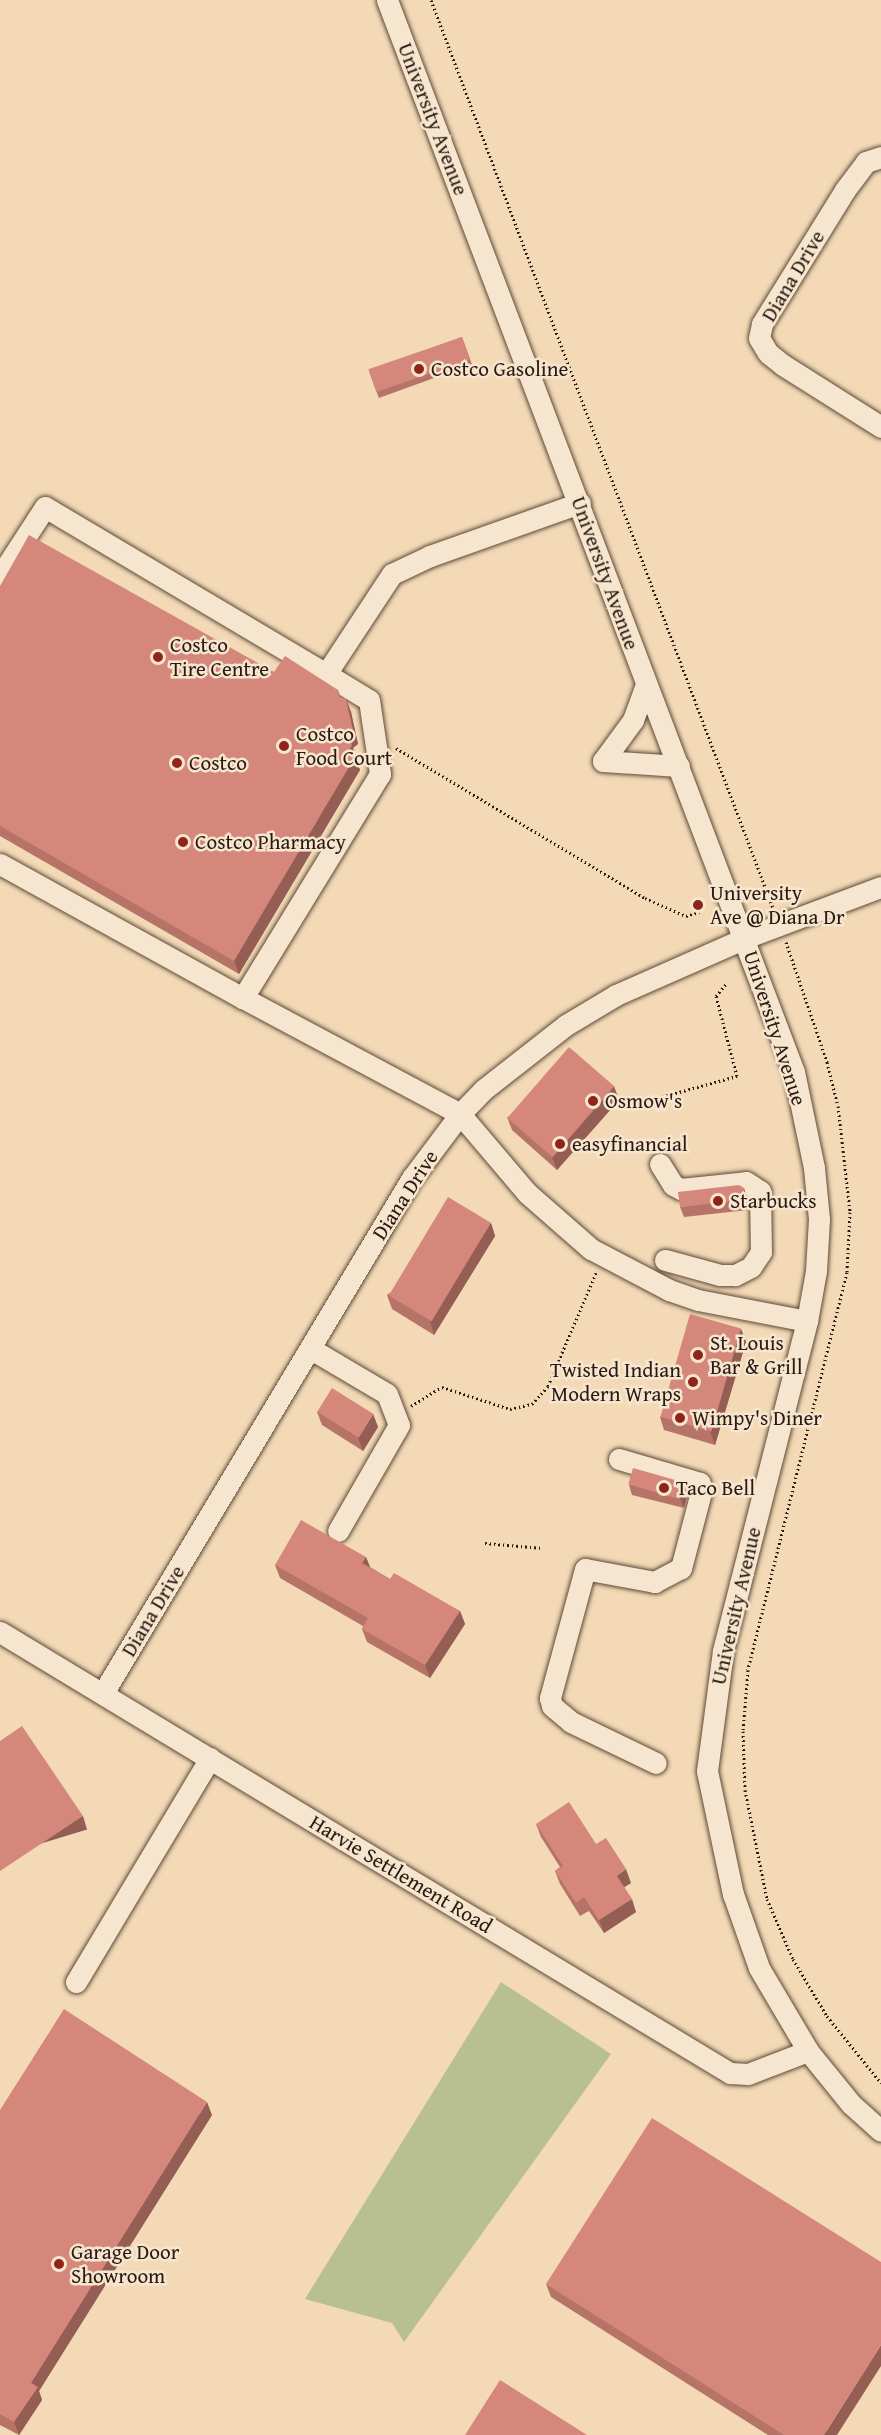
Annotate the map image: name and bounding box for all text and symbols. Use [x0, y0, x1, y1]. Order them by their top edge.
street label: University Avenue [392, 39, 474, 199]
street label: Diana Drive [756, 226, 830, 326]
place label: Costco Gasoline [431, 356, 568, 382]
marker: Costco Gasoline [412, 362, 426, 376]
street label: University Avenue [566, 493, 644, 653]
place label: Costco Tire Centre [170, 632, 269, 682]
marker: Costco Tire Centre [151, 650, 165, 664]
place label: Costco Food Court [296, 721, 392, 771]
marker: Costco Food Court [277, 739, 291, 753]
place label: Costco [189, 750, 247, 776]
marker: Costco [170, 756, 184, 770]
place label: Costco Pharmacy [195, 829, 346, 855]
marker: Costco Pharmacy [176, 835, 190, 849]
place label: University Ave @ Diana Dr [710, 880, 845, 930]
marker: University Ave @ Diana Dr [691, 898, 705, 912]
street label: University Avenue [738, 947, 812, 1109]
place label: Osmow's [605, 1088, 682, 1114]
marker: Osmow's [586, 1094, 600, 1108]
place label: easyfinancial [572, 1131, 688, 1157]
marker: easyfinancial [553, 1137, 567, 1151]
street label: Diana Drive [367, 1145, 443, 1245]
place label: Starbucks [730, 1188, 816, 1214]
marker: Starbucks [711, 1194, 725, 1208]
place label: St. Louis Bar & Grill [710, 1330, 803, 1380]
marker: St. Louis Bar & Grill [691, 1348, 705, 1362]
place label: Twisted Indian Modern Wraps [550, 1357, 681, 1407]
marker: Twisted Indian Modern Wraps [686, 1375, 700, 1389]
place label: Wimpy's Diner [692, 1405, 822, 1431]
marker: Wimpy's Diner [673, 1411, 687, 1425]
place label: Taco Bell [676, 1475, 755, 1501]
marker: Taco Bell [657, 1481, 671, 1495]
street label: University Avenue [706, 1525, 766, 1687]
street label: Diana Drive [116, 1561, 190, 1661]
street label: Harvie Settlement Road [305, 1809, 497, 1939]
place label: Garage Door Showroom [71, 2239, 179, 2289]
marker: Garage Door Showroom [52, 2257, 66, 2271]

